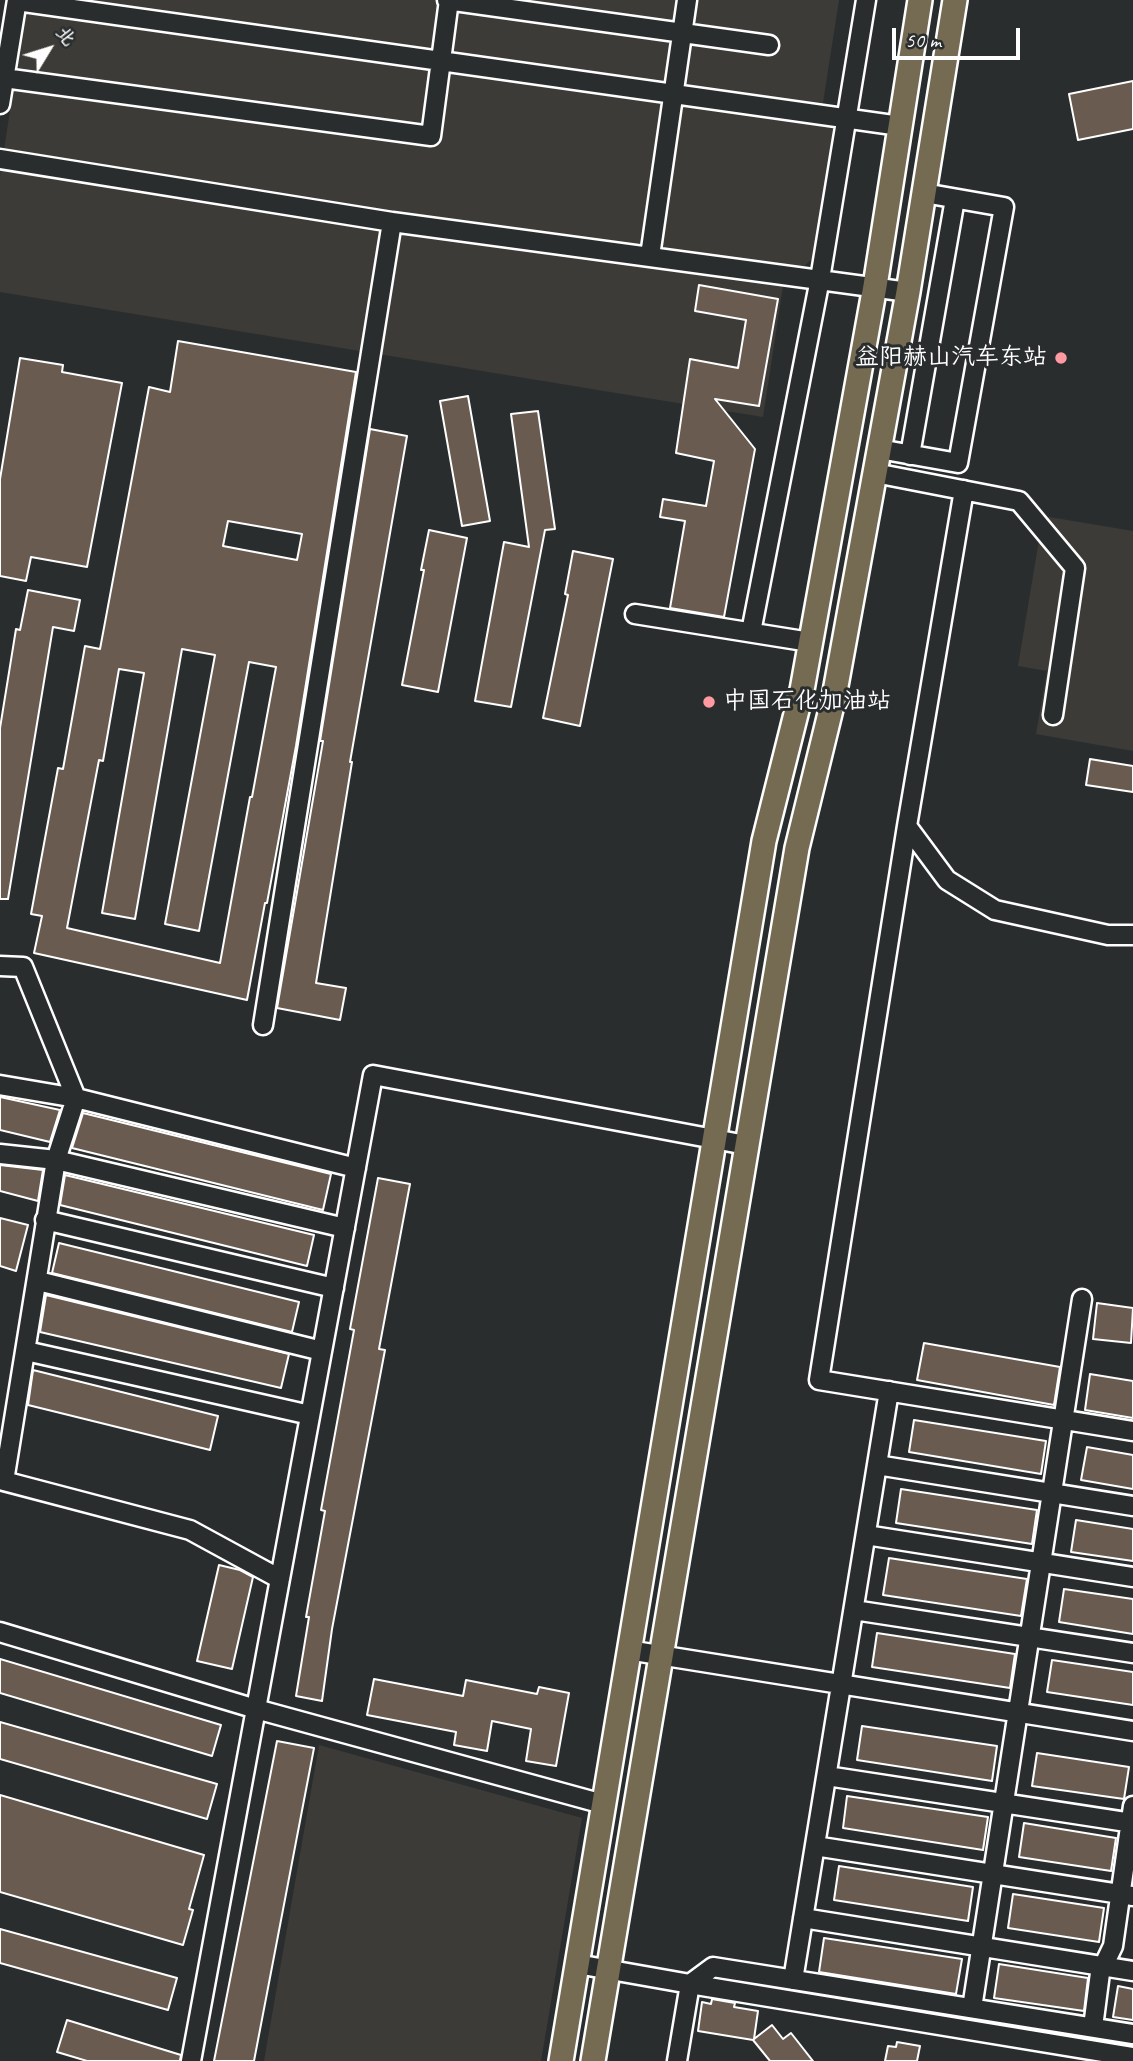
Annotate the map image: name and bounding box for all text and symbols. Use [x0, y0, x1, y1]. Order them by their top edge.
north arrow [14, 14, 84, 84]
scale bar [895, 14, 1023, 58]
text: 北 [50, 21, 81, 51]
text: 50 m [905, 27, 941, 53]
place label: 益阳赫山汽车东站 [855, 344, 1047, 372]
marker: 益阳赫山汽车东站 [1053, 350, 1069, 366]
place label: 中国石化加油站 [723, 688, 891, 716]
marker: 中国石化加油站 [701, 694, 717, 710]

